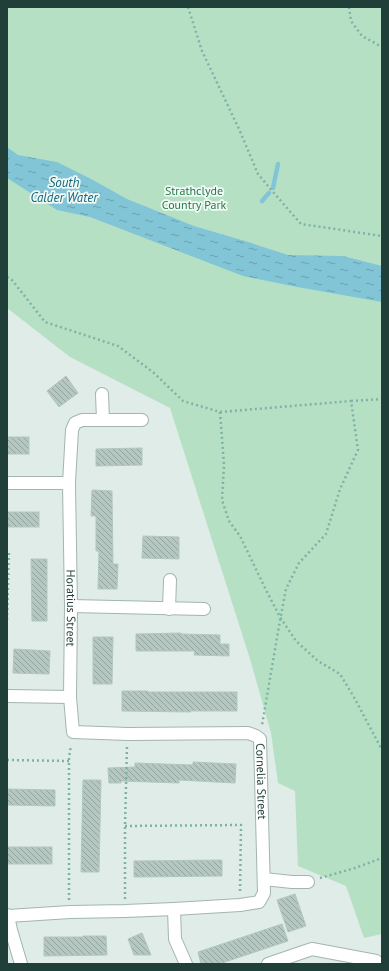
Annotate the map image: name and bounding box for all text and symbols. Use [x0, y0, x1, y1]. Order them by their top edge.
water label: South Calder Water [30, 174, 98, 206]
park label: Strathclyde Country Park [162, 183, 226, 212]
street label: Horatius Street [63, 569, 79, 647]
street label: Cornelia Street [253, 743, 270, 820]

